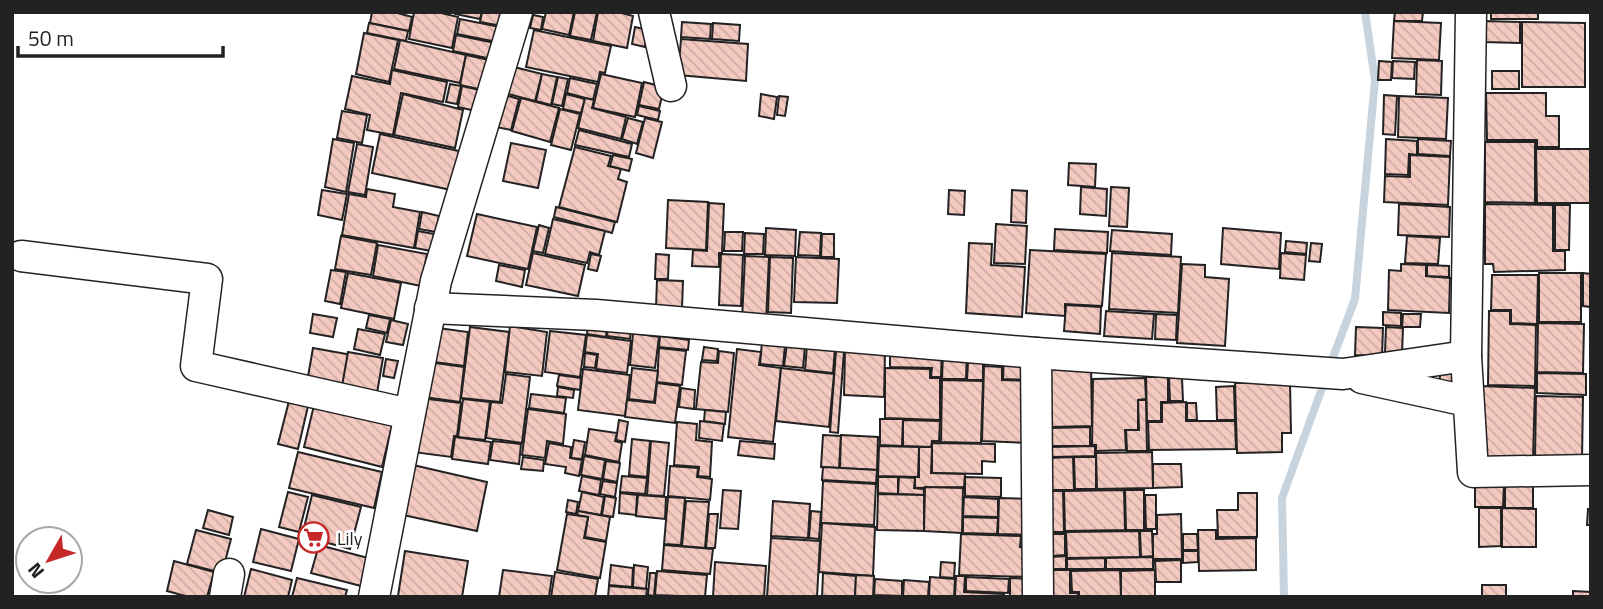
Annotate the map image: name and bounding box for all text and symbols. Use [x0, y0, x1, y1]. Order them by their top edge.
scale bar [18, 14, 222, 58]
text: 50 m [28, 22, 74, 54]
supermarket icon: Lily [297, 521, 331, 555]
north arrow [14, 525, 84, 595]
place label: Lily [337, 525, 363, 552]
text: N [20, 557, 51, 585]

